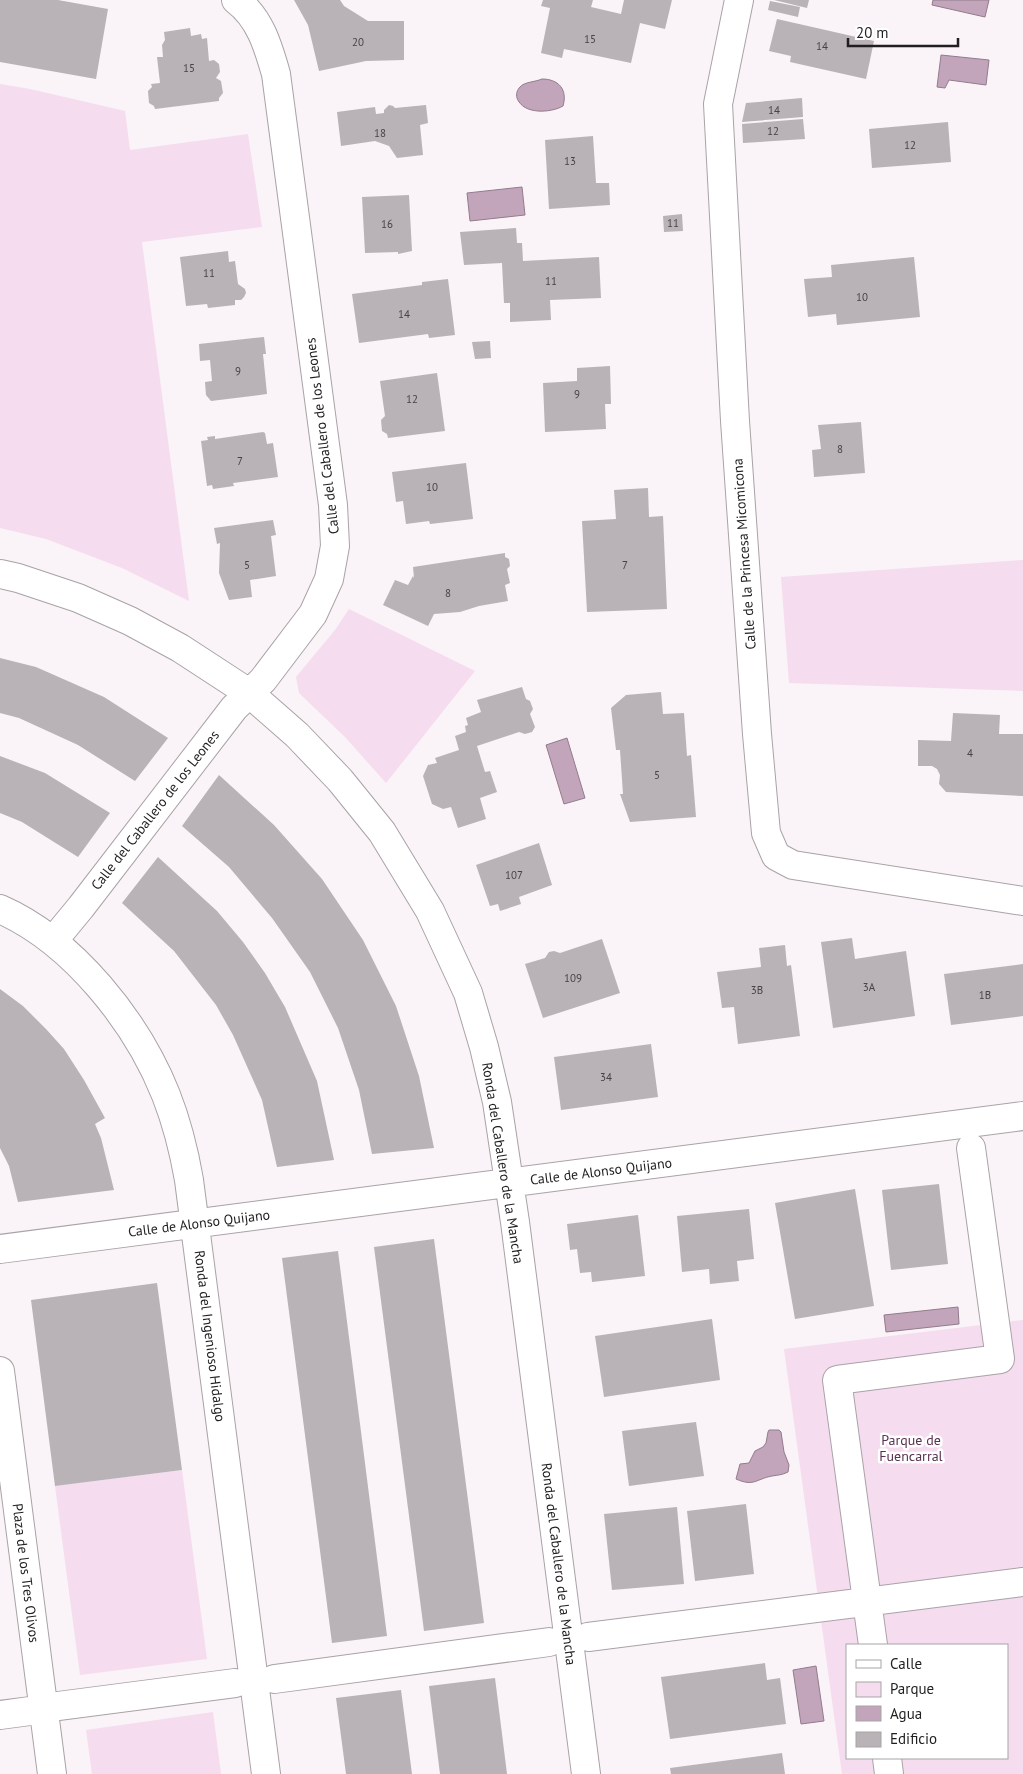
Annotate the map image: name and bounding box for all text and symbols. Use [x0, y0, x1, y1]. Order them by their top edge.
scale bar [848, 15, 958, 47]
text: 20 m [856, 23, 889, 42]
house number: 15 [584, 32, 596, 46]
house number: 20 [352, 35, 364, 49]
house number: 14 [816, 39, 828, 53]
house number: 15 [183, 61, 195, 75]
house number: 14 [768, 103, 780, 117]
house number: 12 [767, 124, 779, 138]
house number: 18 [374, 126, 386, 140]
house number: 12 [904, 138, 916, 152]
house number: 13 [564, 154, 576, 168]
house number: 11 [667, 216, 679, 230]
house number: 16 [381, 217, 393, 231]
house number: 11 [203, 266, 215, 280]
house number: 11 [545, 274, 557, 288]
house number: 10 [856, 290, 868, 304]
house number: 14 [398, 307, 410, 321]
street label: Calle del Caballero de los Leones [301, 337, 343, 535]
house number: 9 [235, 364, 241, 378]
house number: 9 [574, 387, 580, 401]
house number: 12 [406, 392, 418, 406]
house number: 8 [837, 442, 843, 456]
house number: 7 [237, 454, 243, 468]
street label: Calle de la Princesa Micomicona [728, 458, 760, 650]
house number: 10 [426, 480, 438, 494]
house number: 5 [244, 558, 250, 572]
house number: 7 [622, 558, 628, 572]
house number: 8 [445, 586, 451, 600]
street label: Calle del Caballero de los Leones [87, 726, 223, 893]
house number: 4 [967, 746, 973, 760]
house number: 5 [654, 768, 660, 782]
house number: 107 [505, 868, 523, 882]
house number: 109 [564, 971, 582, 985]
house number: 3A [863, 980, 876, 994]
house number: 3B [751, 983, 763, 997]
house number: 1B [979, 988, 991, 1002]
street label: Ronda del Caballero de la Mancha [478, 1061, 528, 1265]
house number: 34 [600, 1070, 612, 1084]
street label: Calle de Alonso Quijano [529, 1153, 673, 1189]
street label: Calle de Alonso Quijano [127, 1205, 271, 1241]
street label: Ronda del Ingenioso Hidalgo [191, 1249, 229, 1423]
park label: Parque de Fuencarral [879, 1431, 943, 1465]
street label: Ronda del Caballero de la Mancha [538, 1462, 580, 1666]
street label: Plaza de los Tres Olivos [9, 1502, 43, 1644]
legend [846, 1644, 1008, 1759]
text: Calle [890, 1654, 922, 1673]
text: Parque [890, 1679, 934, 1698]
text: Agua [890, 1704, 922, 1723]
text: Edificio [890, 1729, 937, 1748]

